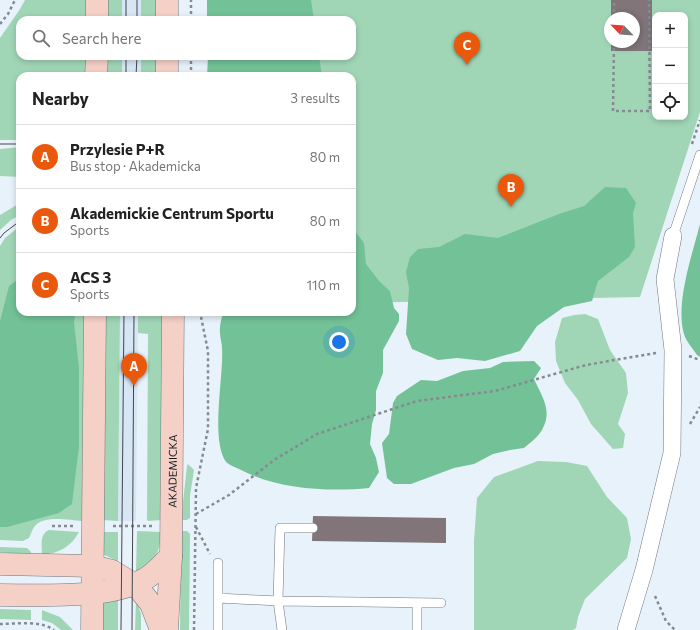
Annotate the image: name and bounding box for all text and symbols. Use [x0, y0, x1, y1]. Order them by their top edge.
north arrow [604, 12, 640, 48]
map controls [652, 12, 688, 120]
button: + [652, 12, 688, 48]
search box [16, 16, 356, 60]
icon: search [30, 27, 52, 49]
text: Search here [62, 29, 141, 47]
pin: C [454, 32, 480, 65]
button: − [652, 48, 688, 84]
button: locate [652, 84, 688, 120]
text: Nearby [32, 88, 89, 109]
text: 3 results [291, 90, 340, 106]
text: Przylesie P+R [70, 140, 165, 158]
text: A [40, 149, 50, 165]
text: 80 m [310, 149, 340, 165]
text: Bus stop · Akademicka [70, 158, 201, 174]
pin: B [498, 174, 524, 207]
text: Akademickie Centrum Sportu [70, 204, 274, 222]
text: B [41, 213, 49, 229]
text: 80 m [310, 213, 340, 229]
text: Sports [70, 222, 110, 238]
text: ACS 3 [70, 268, 111, 286]
text: C [41, 277, 49, 293]
text: 110 m [307, 277, 340, 293]
text: Sports [70, 286, 110, 302]
your location [329, 332, 349, 352]
pin: A [121, 353, 147, 386]
street label: AKADEMICKA [165, 434, 178, 508]

